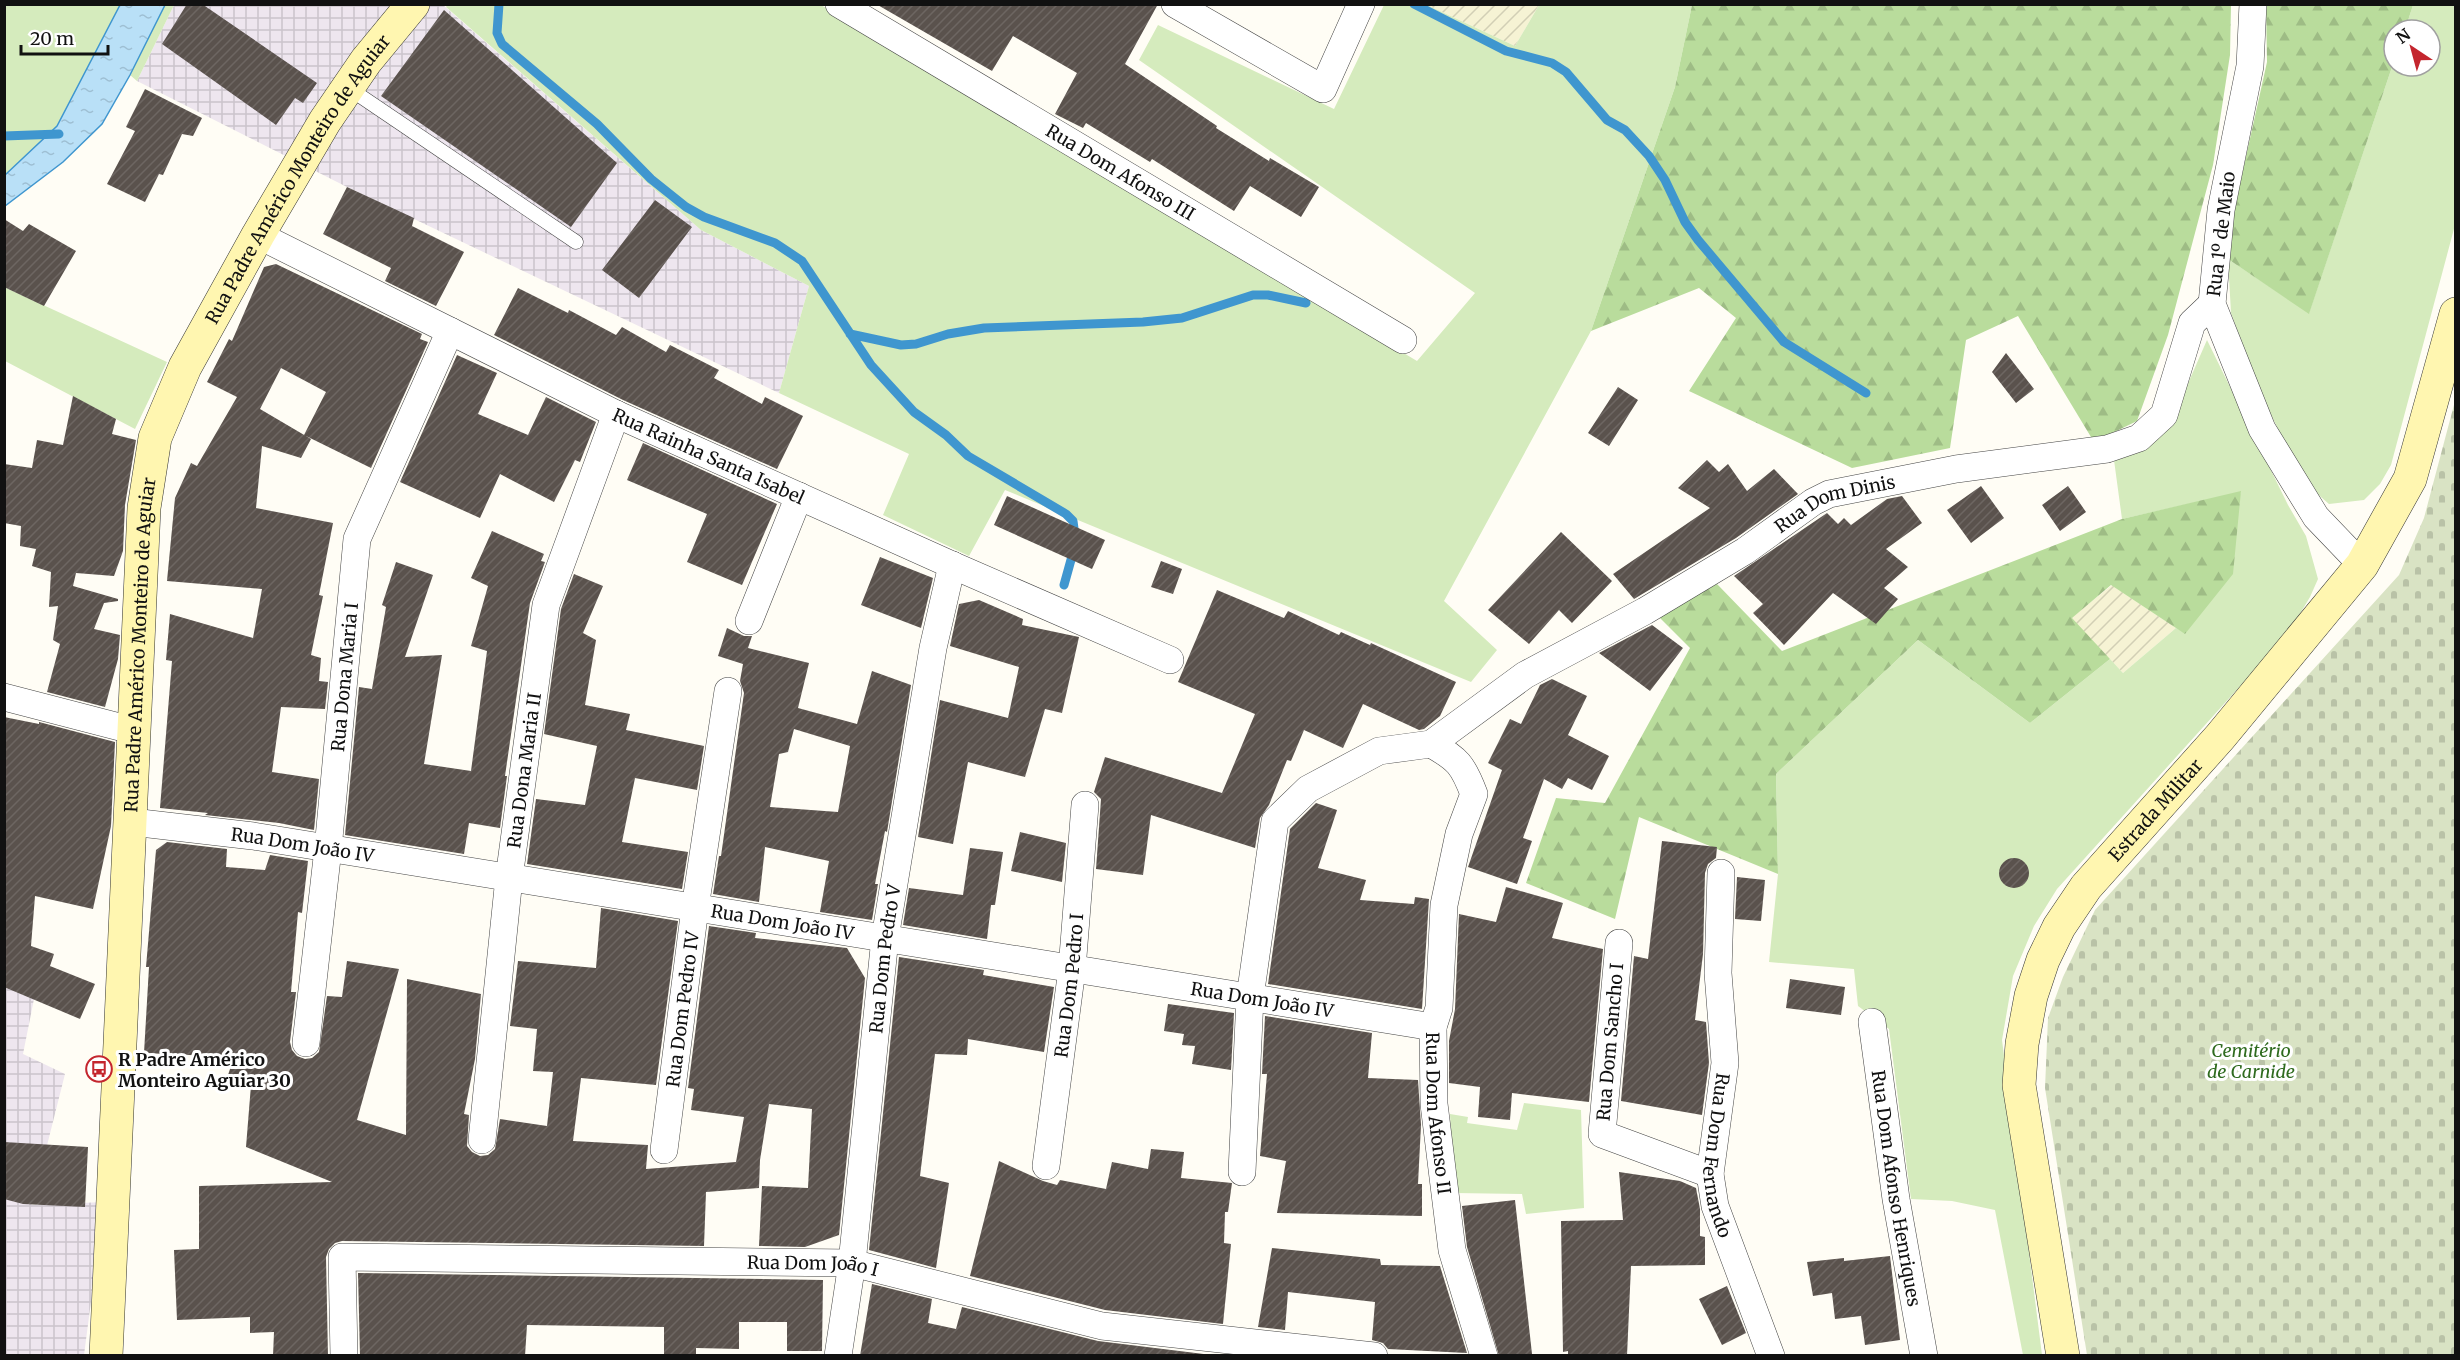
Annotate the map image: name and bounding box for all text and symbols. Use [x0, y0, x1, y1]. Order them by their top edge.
scale bar [21, 18, 108, 56]
north arrow [2382, 18, 2442, 78]
text: N [2392, 24, 2414, 48]
text: 20 m [30, 27, 74, 50]
street label: Rua Padre Américo Monteiro de Aguiar [200, 30, 395, 328]
street label: Rua Dom Afonso III [1042, 119, 1200, 225]
street label: Rua 1º de Maio [2202, 170, 2240, 298]
street label: Rua Rainha Santa Isabel [609, 403, 809, 509]
street label: Rua Dom Dinis [1770, 470, 1897, 538]
street label: Rua Padre Américo Monteiro de Aguiar [119, 476, 160, 813]
street label: Rua Dona Maria I [326, 601, 363, 753]
street label: Rua Dona Maria II [502, 691, 546, 850]
street label: Estrada Militar [2103, 754, 2207, 866]
street label: Rua Dom João IV [230, 822, 377, 867]
street label: Rua Dom Pedro V [864, 881, 905, 1035]
street label: Rua Dom João IV [709, 899, 856, 945]
street label: Rua Dom Pedro I [1049, 912, 1088, 1059]
street label: Rua Dom Pedro IV [661, 929, 704, 1089]
street label: Rua Dom Sancho I [1592, 962, 1628, 1122]
street label: Rua Dom João IV [1189, 976, 1336, 1022]
street label: Rua Dom Afonso II [1422, 1032, 1457, 1196]
park label: Cemitério de Carnide [2207, 1039, 2295, 1083]
place label: R Padre Américo Monteiro Aguiar 30 [118, 1048, 291, 1092]
bus stop icon: R Padre Américo Monteiro Aguiar 30 [84, 1054, 114, 1084]
street label: Rua Dom Afonso Henriques [1867, 1068, 1926, 1308]
street label: Rua Dom Fernando [1698, 1072, 1737, 1241]
street label: Rua Dom João I [747, 1250, 881, 1281]

